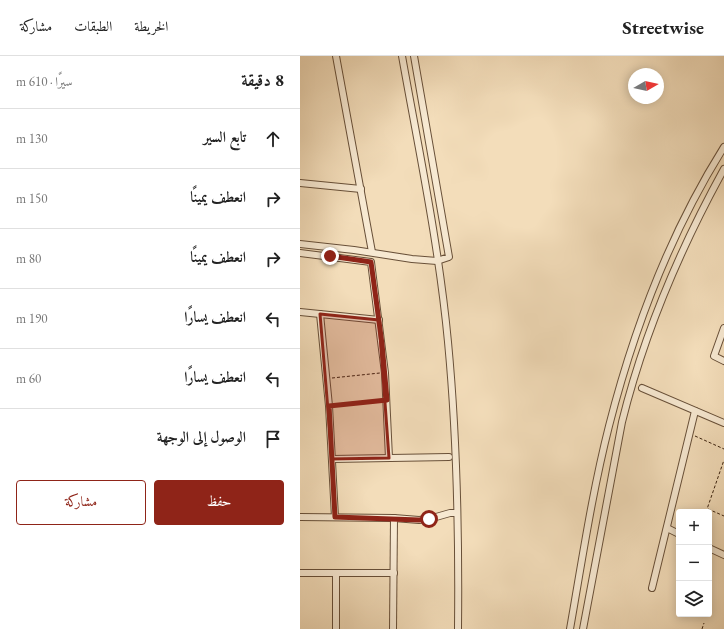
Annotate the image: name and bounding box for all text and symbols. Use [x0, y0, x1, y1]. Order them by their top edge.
text: Streetwise [622, 15, 704, 40]
text: مشاركة [20, 17, 52, 35]
text: الطبقات [74, 17, 112, 35]
text: الخريطة [134, 17, 168, 35]
north arrow [628, 68, 664, 104]
text: 8 دقيقة [241, 69, 284, 91]
text: سيرًا · 610 m [16, 73, 73, 90]
text: تابع السير [203, 127, 246, 146]
icon: ahead [262, 128, 284, 150]
text: 130 m [16, 130, 47, 147]
text: انعطف يمينًا [190, 187, 246, 206]
icon: right [262, 188, 284, 210]
text: 150 m [16, 190, 47, 207]
text: انعطف يمينًا [190, 247, 246, 266]
route end [321, 247, 339, 265]
icon: right [262, 248, 284, 270]
text: 80 m [16, 250, 41, 267]
text: انعطف يسارًا [184, 307, 246, 326]
icon: left [262, 308, 284, 330]
text: 190 m [16, 310, 47, 327]
text: انعطف يسارًا [184, 367, 246, 386]
icon: left [262, 368, 284, 390]
text: 60 m [16, 370, 41, 387]
text: الوصول إلى الوجهة [157, 427, 246, 446]
icon: arrive [262, 428, 284, 450]
button: مشاركة [16, 480, 146, 525]
button: حفظ [154, 480, 284, 525]
map controls [676, 509, 712, 617]
button: + [676, 509, 712, 545]
route start [420, 510, 438, 528]
button: − [676, 545, 712, 581]
button: layers [676, 581, 712, 617]

